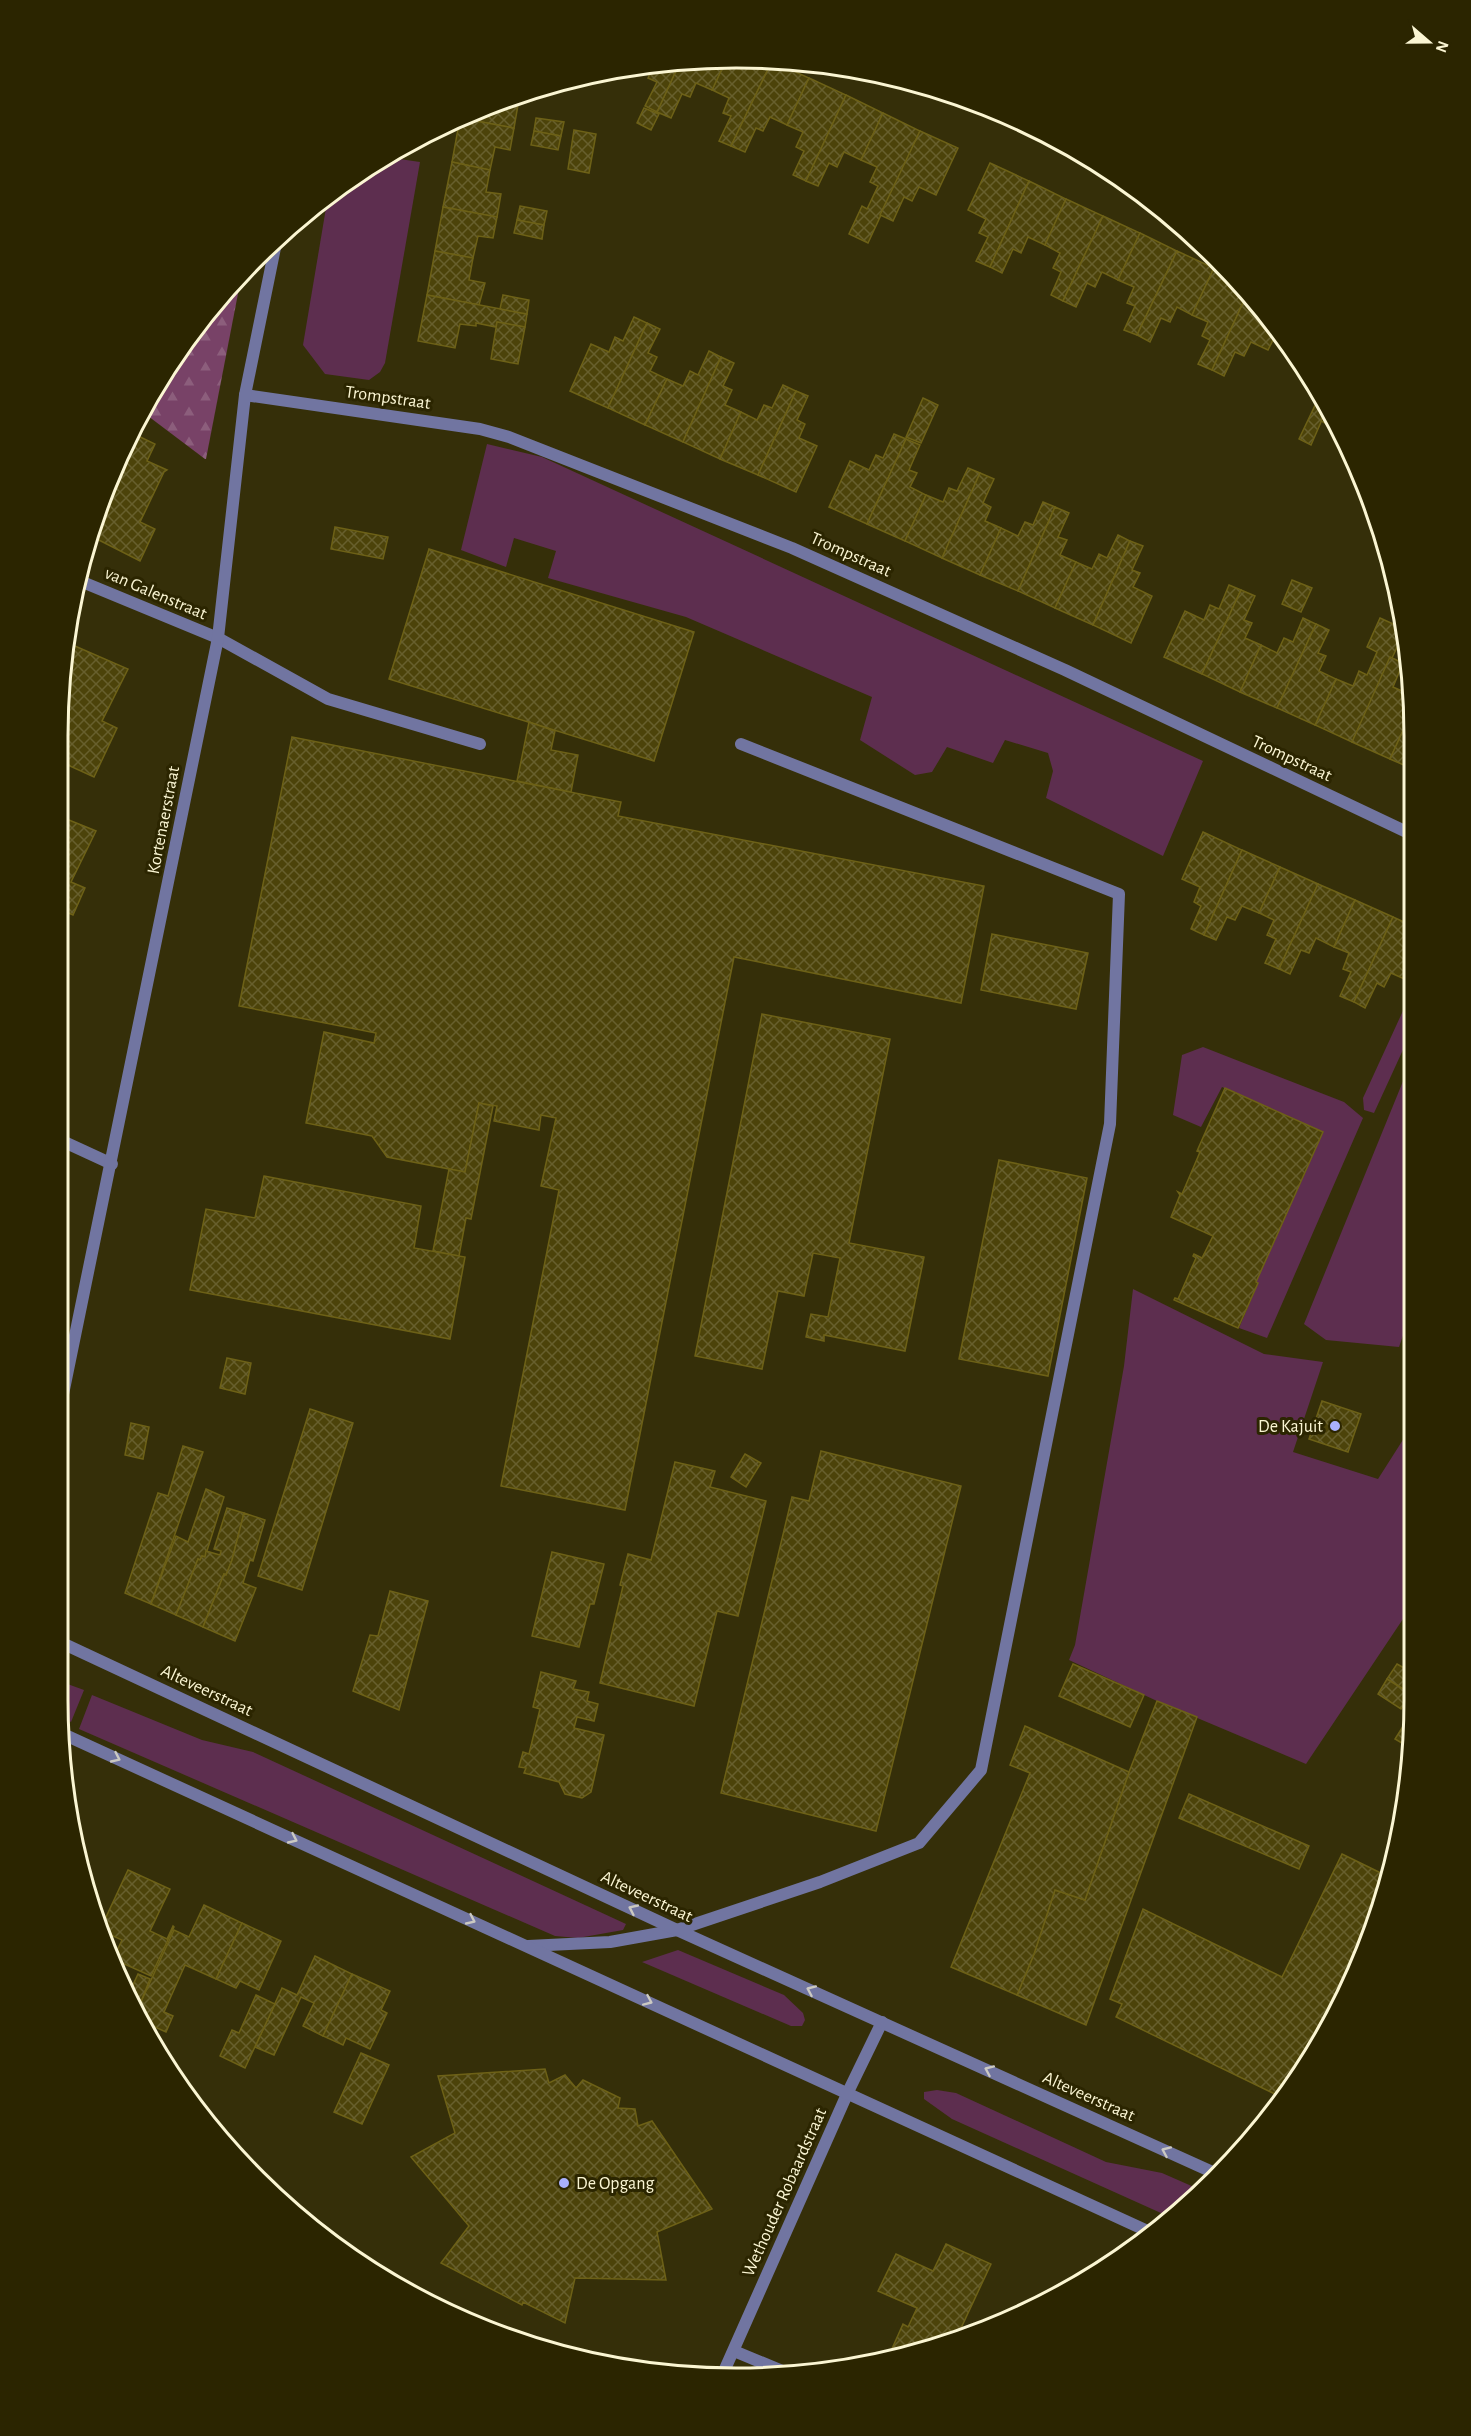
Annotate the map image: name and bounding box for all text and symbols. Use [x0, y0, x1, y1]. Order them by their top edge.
north arrow [1399, 12, 1459, 72]
text: N [1433, 39, 1452, 55]
street label: Trompstraat [344, 383, 432, 413]
street label: Trompstraat [808, 529, 894, 581]
street label: van Galenstraat [102, 564, 210, 624]
street label: Trompstraat [1249, 733, 1335, 785]
street label: Kortenaerstraat [145, 764, 183, 876]
place label: De Kajuit [1258, 1418, 1323, 1436]
marker: De Kajuit [1328, 1419, 1342, 1433]
street label: Alteveerstraat [158, 1662, 255, 1720]
one-way arrow [109, 1751, 120, 1763]
one-way arrow [287, 1832, 298, 1844]
street label: Alteveerstraat [598, 1868, 695, 1926]
one-way arrow [629, 1905, 640, 1917]
one-way arrow [464, 1913, 475, 1925]
one-way arrow [806, 1985, 817, 1997]
one-way arrow [642, 1993, 653, 2005]
one-way arrow [984, 2066, 995, 2078]
street label: Alteveerstraat [1040, 2069, 1138, 2125]
street label: Wethouder Robaardstraat [740, 2105, 830, 2279]
one-way arrow [1162, 2146, 1173, 2158]
place label: De Opgang [576, 2175, 654, 2193]
marker: De Opgang [557, 2176, 571, 2190]

